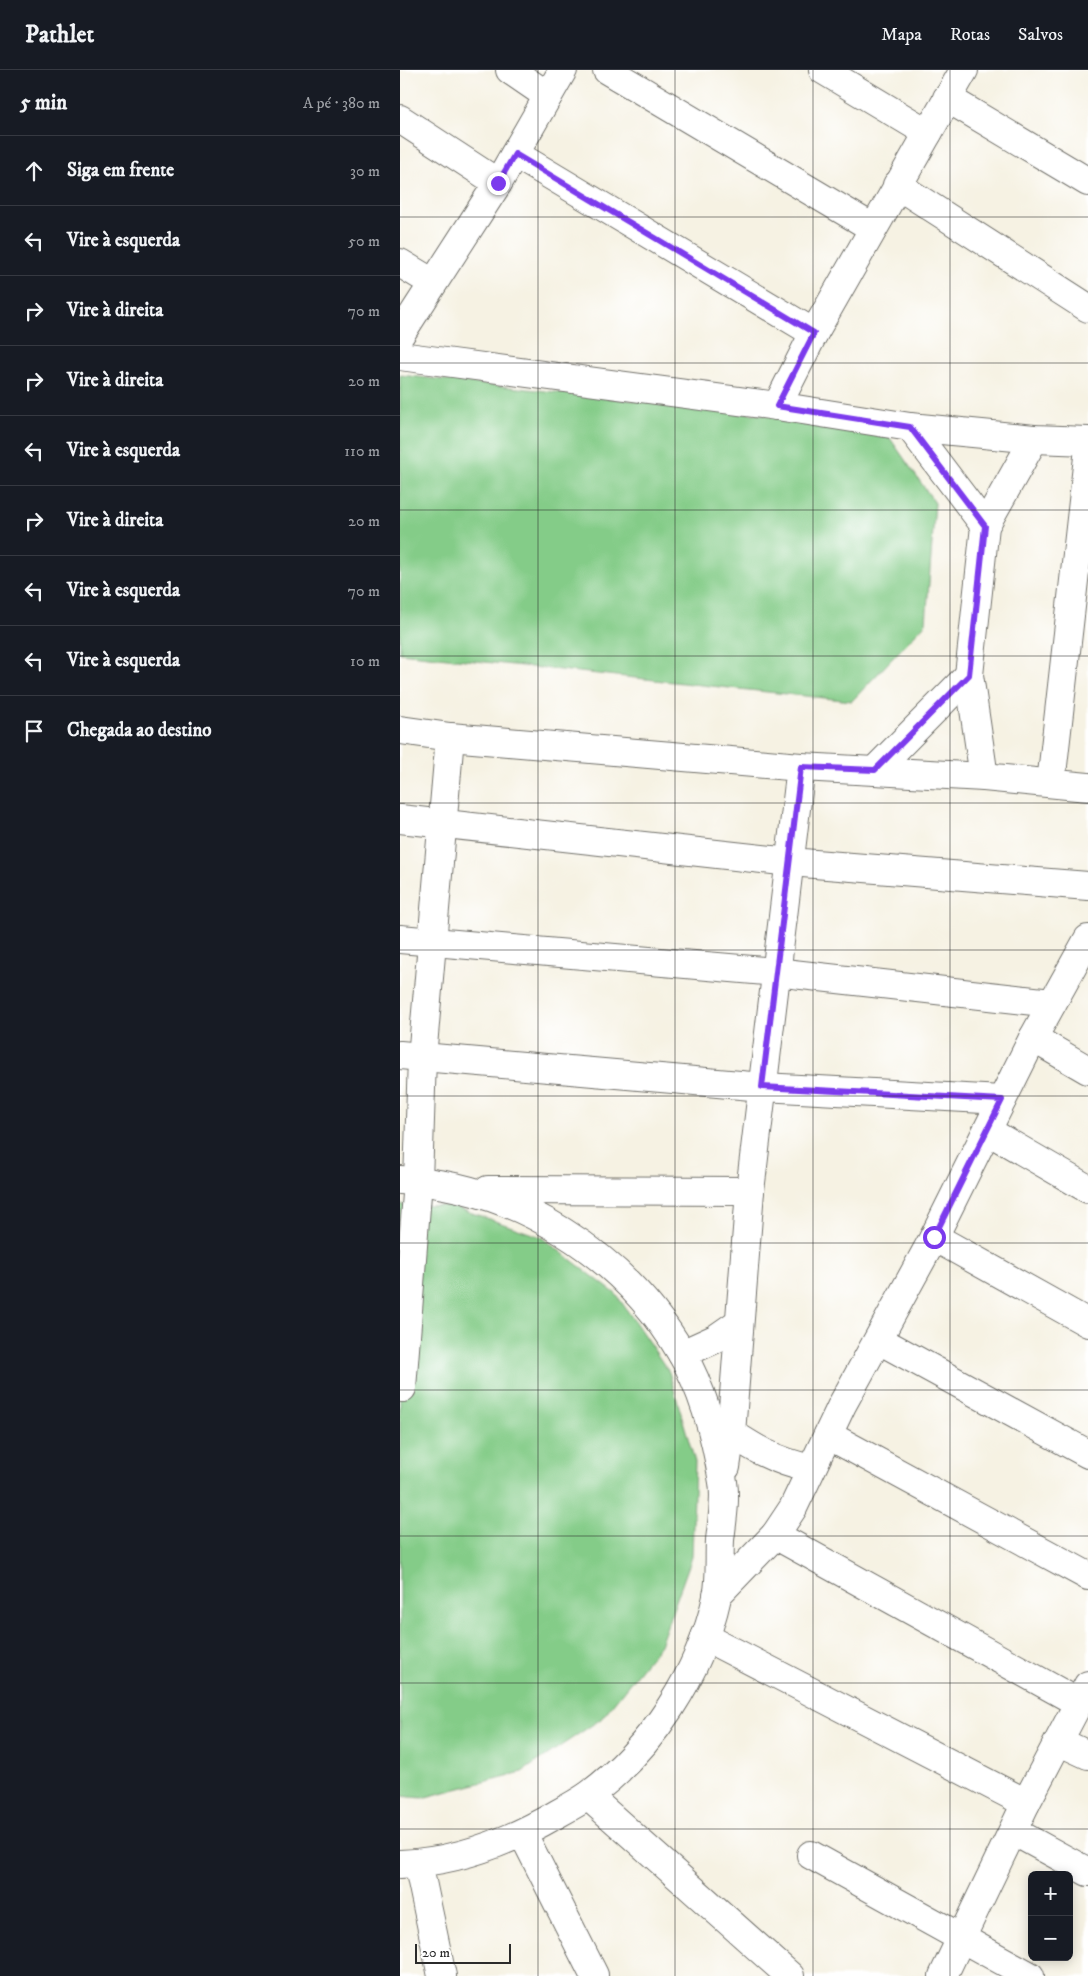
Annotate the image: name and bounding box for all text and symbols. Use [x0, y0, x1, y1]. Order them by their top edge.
text: Pathlet [25, 20, 94, 50]
text: Mapa [881, 24, 922, 46]
text: Rotas [950, 24, 990, 46]
text: Salvos [1018, 24, 1063, 46]
text: 5 min [20, 90, 67, 116]
text: A pé · 380 m [303, 93, 380, 113]
icon: ahead [20, 157, 48, 185]
text: Siga em frente [67, 159, 174, 182]
text: 30 m [350, 161, 380, 181]
route end [487, 172, 510, 195]
icon: left [20, 227, 48, 255]
text: Vire à esquerda [67, 229, 180, 252]
text: 50 m [348, 231, 380, 251]
icon: right [20, 297, 48, 325]
text: Vire à direita [67, 299, 163, 322]
text: 70 m [348, 301, 380, 321]
icon: right [20, 367, 48, 395]
text: Vire à direita [67, 369, 163, 392]
text: 20 m [348, 371, 380, 391]
icon: left [20, 437, 48, 465]
text: Vire à esquerda [67, 439, 180, 462]
text: 110 m [344, 441, 380, 461]
icon: right [20, 507, 48, 535]
text: Vire à direita [67, 509, 163, 532]
text: 20 m [348, 511, 380, 531]
icon: left [20, 577, 48, 605]
text: Vire à esquerda [67, 579, 180, 602]
text: 70 m [348, 581, 380, 601]
icon: left [20, 647, 48, 675]
text: Vire à esquerda [67, 649, 180, 672]
text: 10 m [350, 651, 380, 671]
icon: arrive [20, 717, 48, 745]
text: Chegada ao destino [67, 719, 212, 742]
route start [923, 1226, 946, 1249]
map controls [1028, 1871, 1073, 1961]
button: + [1028, 1871, 1073, 1916]
button: − [1028, 1916, 1073, 1961]
scale bar [415, 1941, 511, 1964]
text: 20 m [422, 1944, 450, 1962]

